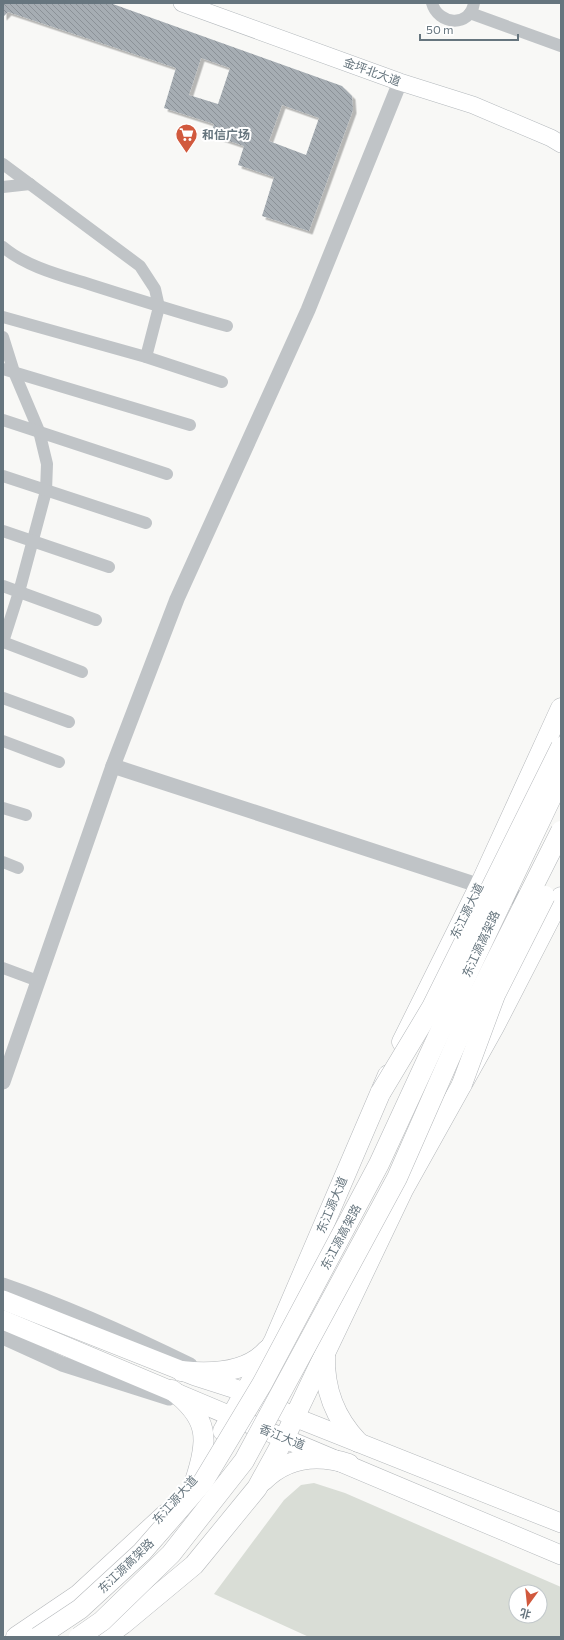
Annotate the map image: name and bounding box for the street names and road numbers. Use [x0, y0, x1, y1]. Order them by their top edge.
street label: 金坪北大道 [342, 54, 403, 88]
street label: 东江源大道 [447, 881, 486, 941]
street label: 东江源高架路 [459, 908, 502, 979]
street label: 东江源大道 [313, 1174, 349, 1235]
street label: 东江源高架路 [317, 1201, 363, 1272]
street label: 香江大道 [257, 1421, 307, 1452]
street label: 东江源大道 [149, 1472, 200, 1526]
street label: 东江源高架路 [95, 1535, 156, 1595]

